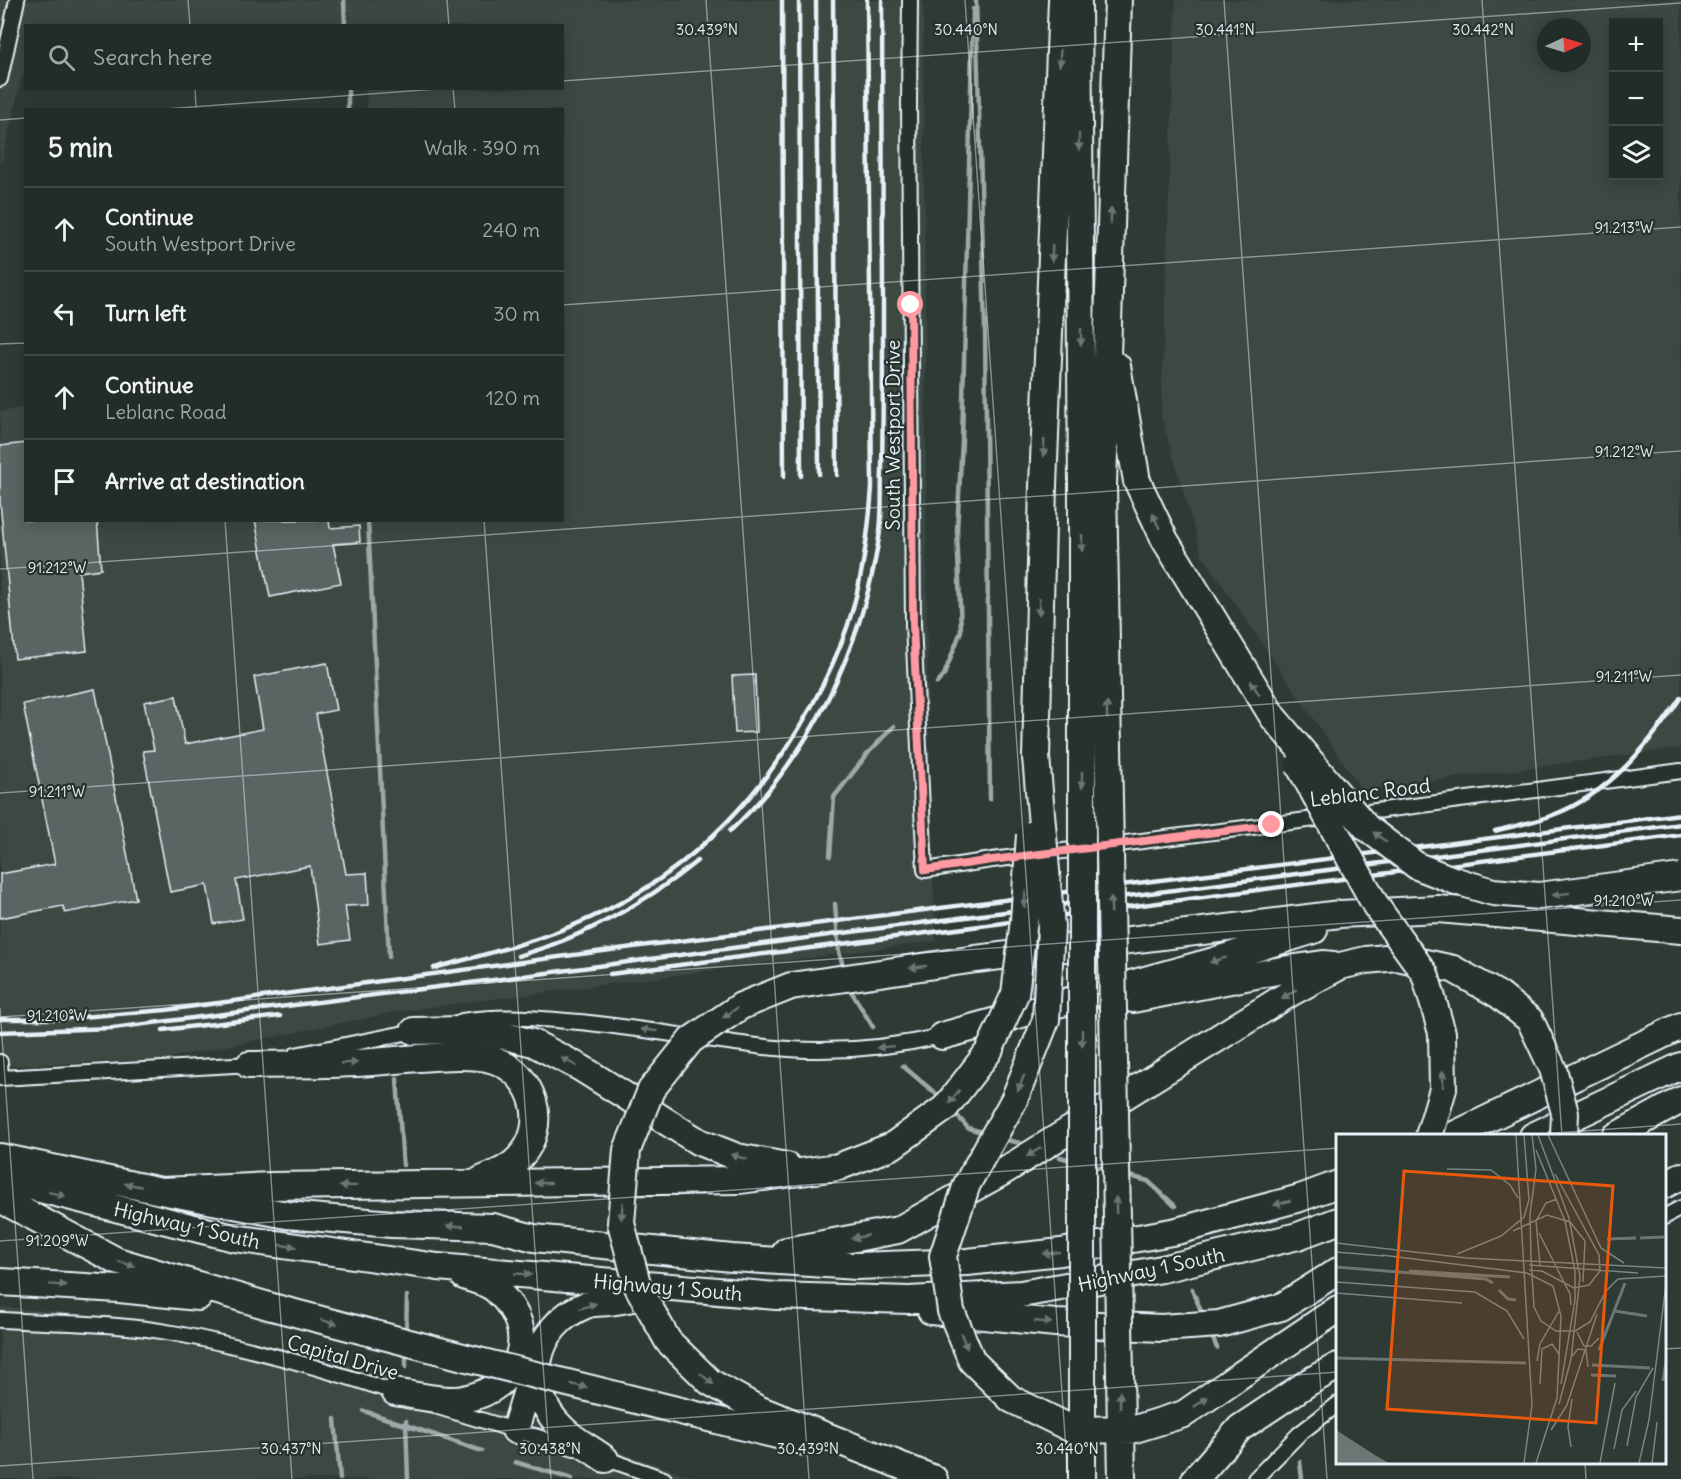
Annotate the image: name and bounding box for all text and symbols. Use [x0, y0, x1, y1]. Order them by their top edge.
north arrow [1537, 18, 1591, 72]
map controls [1609, 18, 1663, 180]
button: + [1609, 18, 1663, 72]
text: 30.439°N [676, 20, 738, 39]
text: 30.440°N [934, 20, 998, 39]
text: 30.441°N [1195, 20, 1255, 39]
text: 30.442°N [1452, 20, 1514, 39]
search box [24, 24, 564, 90]
icon: search [45, 41, 78, 74]
text: Search here [93, 43, 212, 71]
one-way arrow [1055, 49, 1064, 68]
button: − [1609, 72, 1663, 126]
button: layers [1609, 126, 1663, 180]
text: 5 min [48, 131, 113, 164]
one-way arrow [1074, 133, 1084, 152]
text: Walk · 390 m [424, 135, 540, 160]
text: Continue [105, 203, 194, 231]
one-way arrow [1106, 207, 1115, 226]
icon: ahead [48, 213, 81, 246]
text: 240 m [482, 217, 540, 242]
text: 91.213°W [1594, 218, 1654, 237]
text: South Westport Drive [105, 231, 296, 256]
one-way arrow [1047, 244, 1056, 263]
route start [897, 291, 923, 317]
icon: left [48, 297, 81, 330]
text: Turn left [105, 299, 186, 327]
text: 30 m [493, 301, 540, 326]
one-way arrow [1076, 328, 1086, 347]
street label: South Westport Drive [880, 340, 905, 530]
text: Continue [105, 371, 194, 399]
icon: ahead [48, 381, 81, 414]
text: 120 m [486, 385, 540, 410]
text: Leblanc Road [105, 399, 226, 424]
one-way arrow [1040, 439, 1049, 458]
text: 91.212°W [1595, 442, 1654, 461]
icon: arrive [48, 465, 81, 498]
text: Arrive at destination [105, 467, 305, 495]
one-way arrow [1151, 511, 1161, 529]
one-way arrow [1077, 534, 1087, 553]
text: 91.212°W [28, 558, 87, 577]
one-way arrow [1035, 598, 1044, 617]
text: 91.211°W [1596, 667, 1653, 686]
one-way arrow [1250, 680, 1261, 697]
one-way arrow [1102, 700, 1112, 719]
one-way arrow [1077, 771, 1087, 790]
street label: Leblanc Road [1308, 772, 1432, 812]
text: 91.211°W [29, 782, 86, 801]
route end [1258, 811, 1284, 837]
one-way arrow [1372, 831, 1388, 844]
one-way arrow [1551, 889, 1570, 899]
one-way arrow [1021, 890, 1030, 909]
text: 91.210°W [1594, 891, 1655, 910]
one-way arrow [1106, 895, 1115, 914]
one-way arrow [1209, 955, 1227, 965]
one-way arrow [908, 963, 927, 972]
one-way arrow [1281, 989, 1297, 1000]
text: 91.210°W [27, 1006, 88, 1025]
one-way arrow [723, 1007, 739, 1019]
one-way arrow [640, 1026, 659, 1035]
one-way arrow [1077, 1029, 1087, 1048]
one-way arrow [875, 1042, 894, 1052]
one-way arrow [561, 1057, 578, 1067]
one-way arrow [340, 1059, 359, 1068]
one-way arrow [1438, 1070, 1448, 1089]
one-way arrow [1016, 1074, 1025, 1092]
one-way arrow [947, 1089, 960, 1105]
inset map [1336, 1134, 1666, 1464]
one-way arrow [1026, 1147, 1042, 1158]
one-way arrow [730, 1151, 748, 1161]
one-way arrow [534, 1178, 553, 1188]
one-way arrow [123, 1180, 142, 1189]
one-way arrow [339, 1181, 358, 1191]
one-way arrow [48, 1189, 66, 1199]
one-way arrow [1112, 1195, 1121, 1214]
street label: Highway 1 South [111, 1196, 263, 1254]
one-way arrow [1273, 1199, 1291, 1208]
one-way arrow [617, 1201, 627, 1220]
one-way arrow [446, 1222, 465, 1231]
text: 91.209°W [25, 1231, 89, 1250]
one-way arrow [850, 1233, 869, 1242]
one-way arrow [278, 1241, 297, 1250]
street label: Highway 1 South [1075, 1241, 1227, 1297]
one-way arrow [1041, 1248, 1060, 1258]
one-way arrow [118, 1260, 136, 1269]
street label: Highway 1 South [592, 1268, 744, 1306]
one-way arrow [513, 1269, 532, 1279]
one-way arrow [49, 1280, 68, 1290]
one-way arrow [579, 1301, 597, 1310]
one-way arrow [1033, 1317, 1052, 1327]
one-way arrow [320, 1318, 338, 1327]
street label: Capital Drive [284, 1329, 402, 1385]
one-way arrow [959, 1333, 969, 1351]
one-way arrow [699, 1372, 715, 1385]
one-way arrow [569, 1382, 588, 1392]
one-way arrow [1115, 1390, 1125, 1409]
one-way arrow [1193, 1397, 1209, 1408]
text: 30.437°N [260, 1439, 322, 1458]
text: 30.438°N [519, 1439, 581, 1458]
text: 30.439°N [777, 1439, 839, 1458]
text: 30.440°N [1035, 1439, 1099, 1458]

